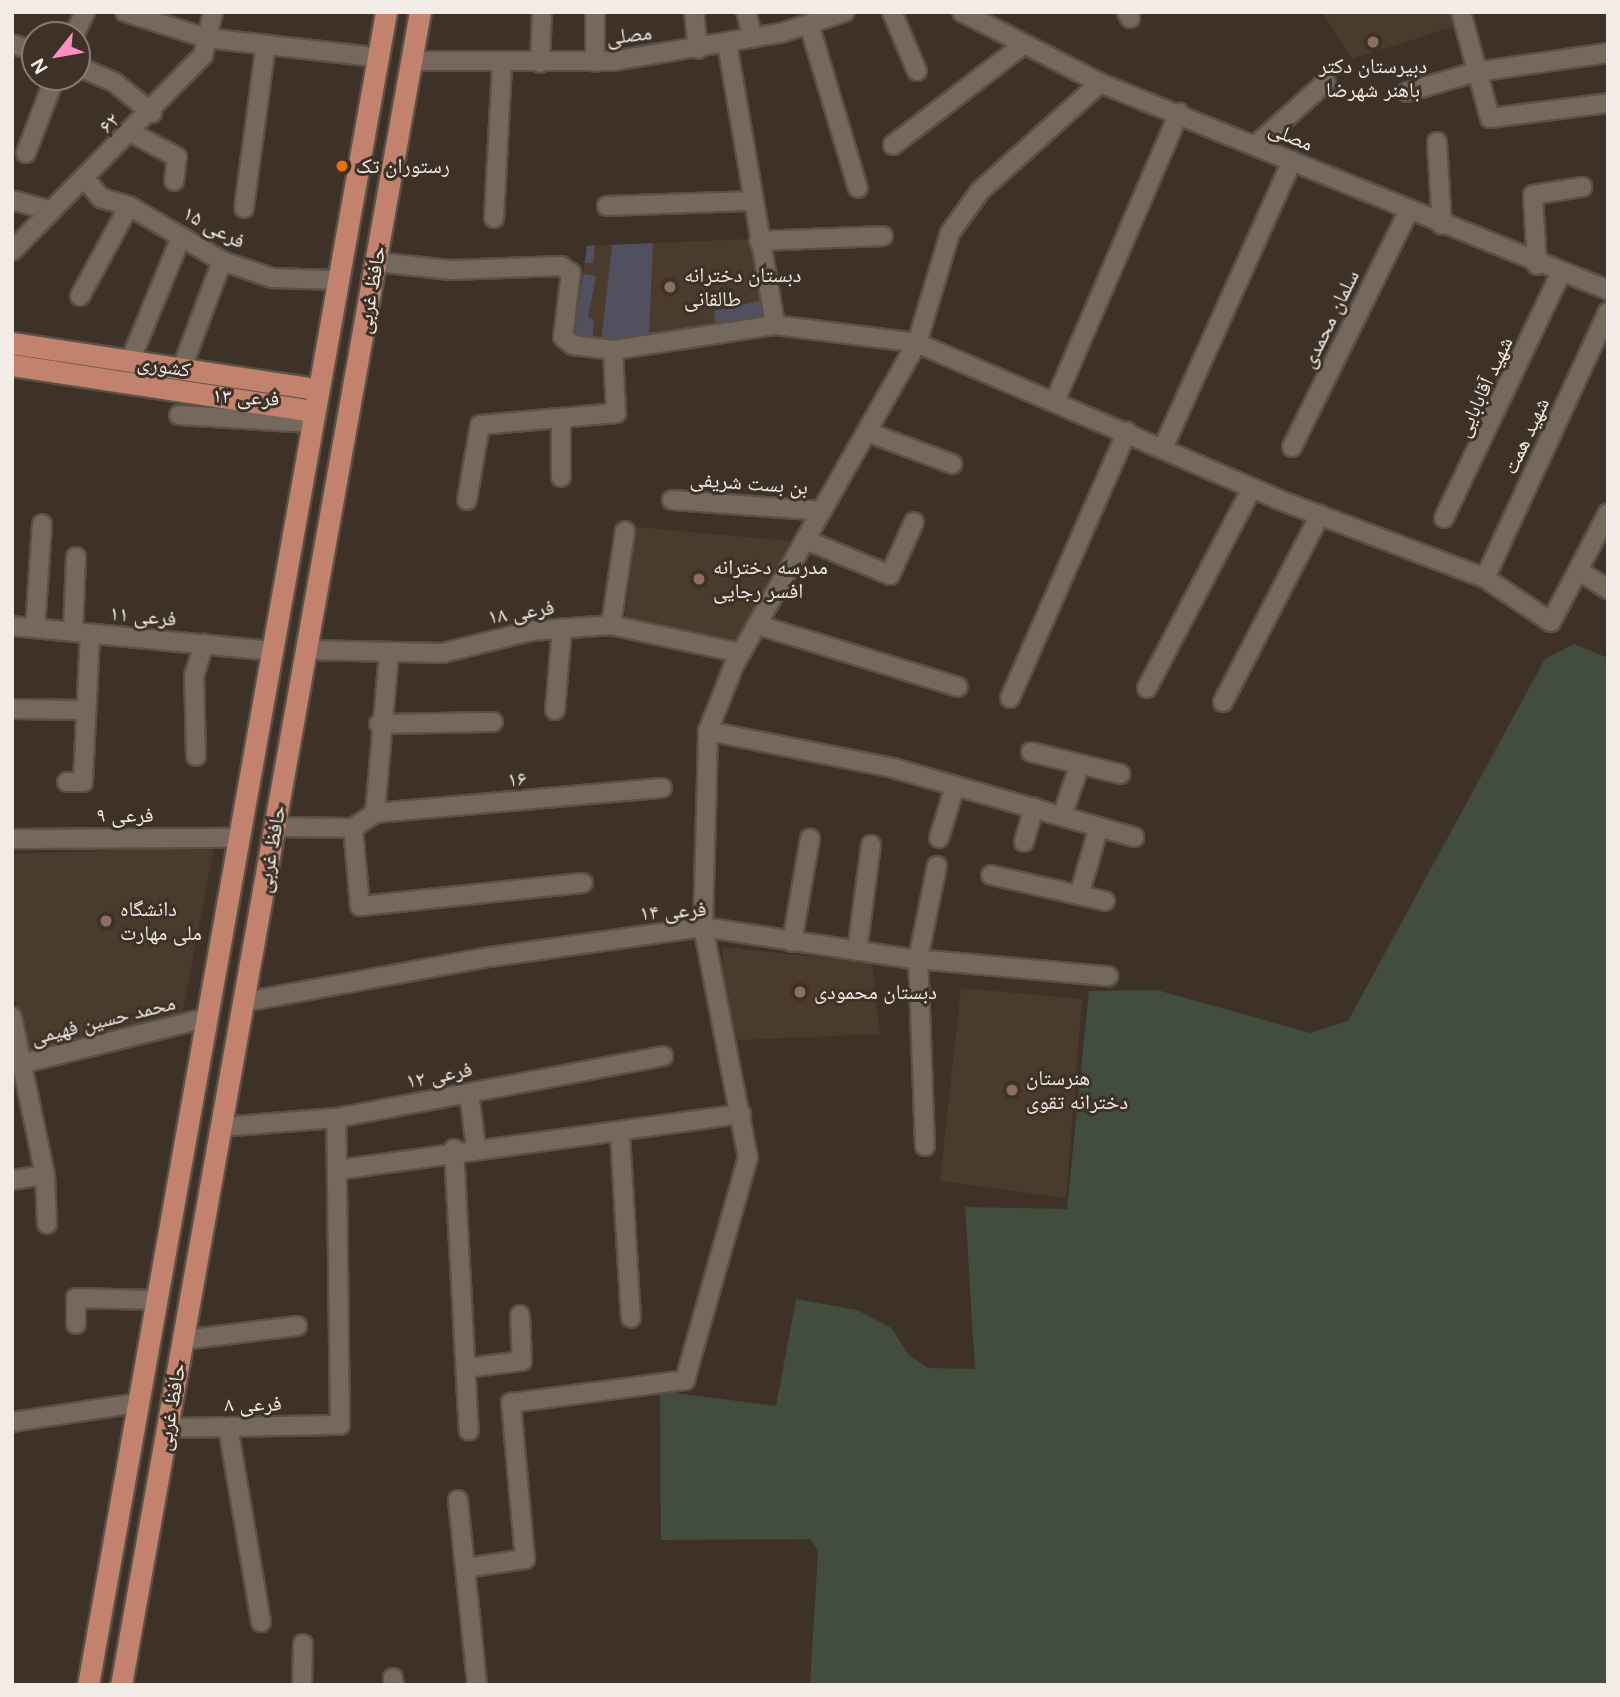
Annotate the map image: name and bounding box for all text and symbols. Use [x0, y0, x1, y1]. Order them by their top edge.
street label: مصلی [605, 20, 653, 50]
north arrow [21, 21, 91, 91]
marker: دبیرستان دکتر باهنر شهرضا [1365, 34, 1381, 50]
place label: دبیرستان دکتر باهنر شهرضا [1319, 53, 1427, 103]
text: N [25, 54, 54, 78]
street label: ۶۲ [93, 107, 125, 139]
street label: مصلی [1265, 116, 1317, 156]
place label: رستوران تک [356, 153, 450, 179]
marker: رستوران تک [334, 158, 350, 174]
street label: فرعی ۱۵ [179, 200, 249, 254]
street label: حافظ غربی [351, 244, 391, 336]
place label: دبستان دخترانه طالقانی [684, 262, 802, 312]
street label: سلمان محمدی [1295, 266, 1365, 372]
marker: دبستان دخترانه طالقانی [662, 279, 678, 295]
street label: شهید آقابابایی [1450, 333, 1518, 441]
street label: کشوری [136, 349, 192, 383]
street label: فرعی ۱۳ [212, 383, 280, 411]
street label: شهید همت [1497, 394, 1555, 478]
street label: بن بست شریفی [689, 466, 809, 500]
place label: مدرسه دخترانه افسر رجایی [713, 554, 828, 604]
marker: مدرسه دخترانه افسر رجایی [691, 571, 707, 587]
street label: فرعی ۱۸ [486, 594, 556, 630]
street label: فرعی ۱۱ [109, 601, 177, 631]
street label: ۱۶ [507, 766, 527, 792]
street label: فرعی ۹ [96, 802, 154, 828]
street label: حافظ غربی [251, 803, 291, 895]
place label: دانشگاه ملی مهارت [120, 896, 202, 946]
street label: فرعی ۱۴ [639, 896, 707, 926]
marker: دانشگاه ملی مهارت [98, 913, 114, 929]
place label: دبستان محمودی [814, 979, 937, 1005]
marker: دبستان محمودی [792, 984, 808, 1000]
street label: محمد حسین فهیمی [28, 990, 178, 1050]
street label: فرعی ۱۲ [404, 1056, 474, 1094]
place label: هنرستان دخترانه تقوی [1026, 1065, 1128, 1115]
marker: هنرستان دخترانه تقوی [1004, 1082, 1020, 1098]
street label: حافظ غربی [151, 1361, 191, 1453]
street label: فرعی ۸ [224, 1391, 282, 1417]

